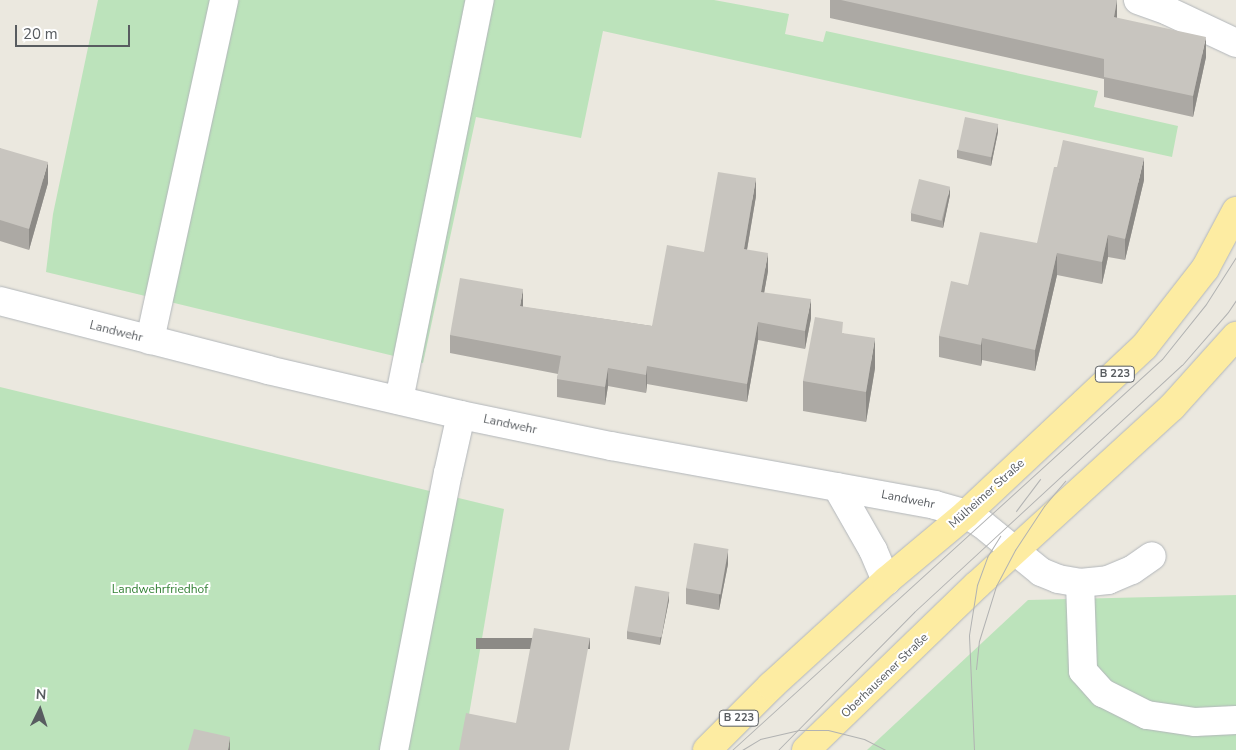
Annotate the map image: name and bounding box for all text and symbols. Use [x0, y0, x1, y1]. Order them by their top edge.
scale bar [18, 15, 132, 47]
text: 20 m [23, 24, 58, 44]
street label: Landwehr [88, 318, 144, 346]
road number: B 223 [1094, 366, 1136, 382]
street label: Landwehr [482, 412, 538, 438]
street label: Mülheimer Straße [946, 456, 1028, 532]
street label: Landwehr [880, 488, 936, 512]
park label: Landwehrfriedhof [112, 583, 208, 597]
street label: Oberhausener Straße [838, 631, 932, 721]
north arrow [15, 685, 65, 735]
text: N [35, 685, 47, 704]
road number: B 223 [718, 710, 760, 726]

